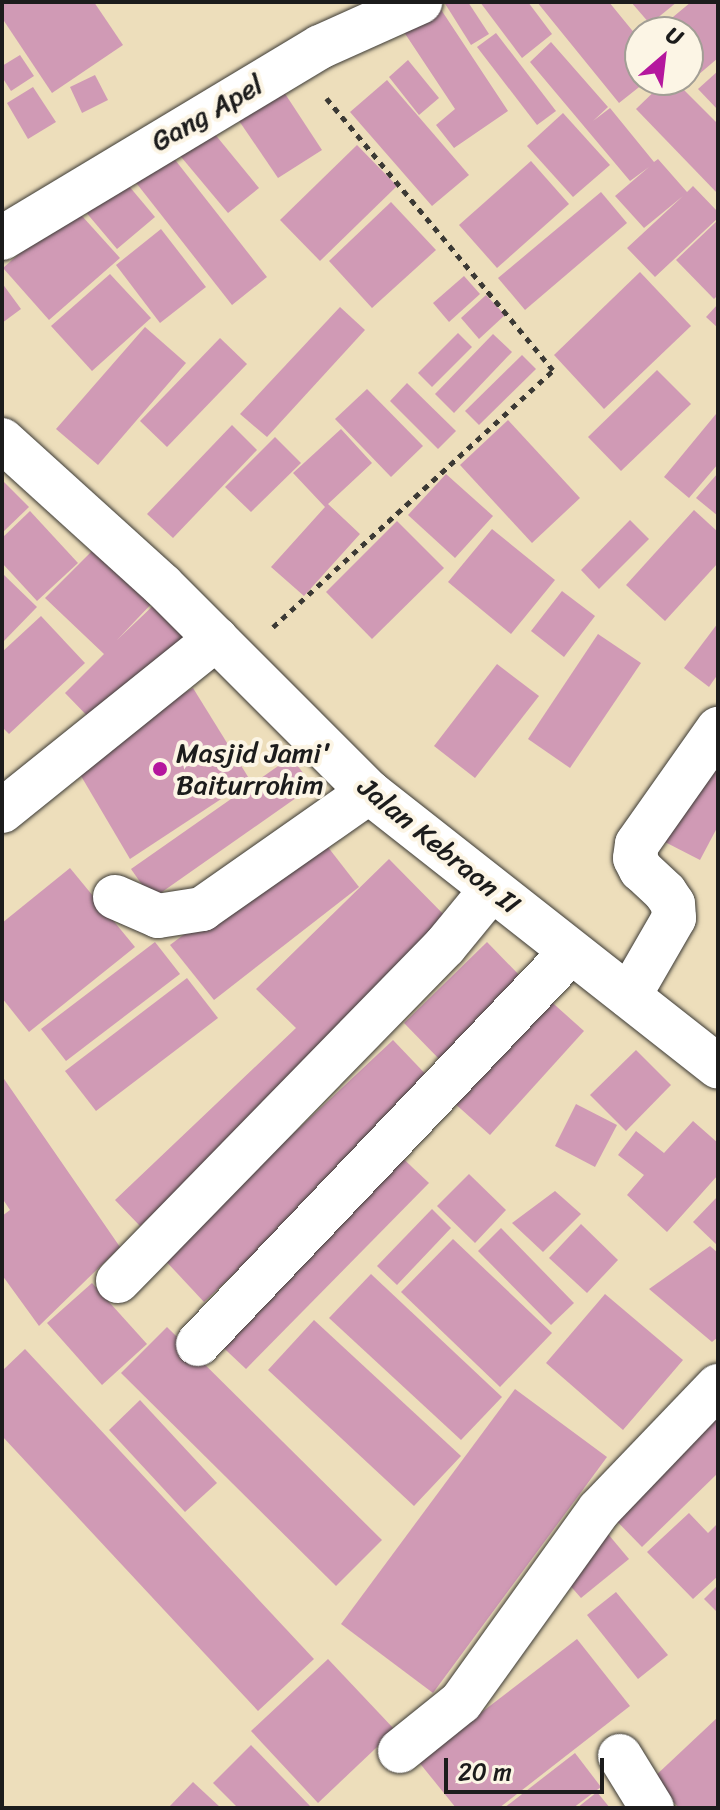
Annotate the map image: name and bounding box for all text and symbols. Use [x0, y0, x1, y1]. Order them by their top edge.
text: U [659, 15, 690, 57]
north arrow [624, 16, 704, 96]
street label: Gang Apel [145, 68, 269, 158]
place label: Masjid Jami' Baiturrohim [176, 736, 332, 802]
marker: Masjid Jami' Baiturrohim [151, 760, 169, 778]
street label: Jalan Kebraon II [351, 770, 527, 922]
scale bar [448, 1742, 608, 1792]
text: 20 m [458, 1751, 512, 1793]

